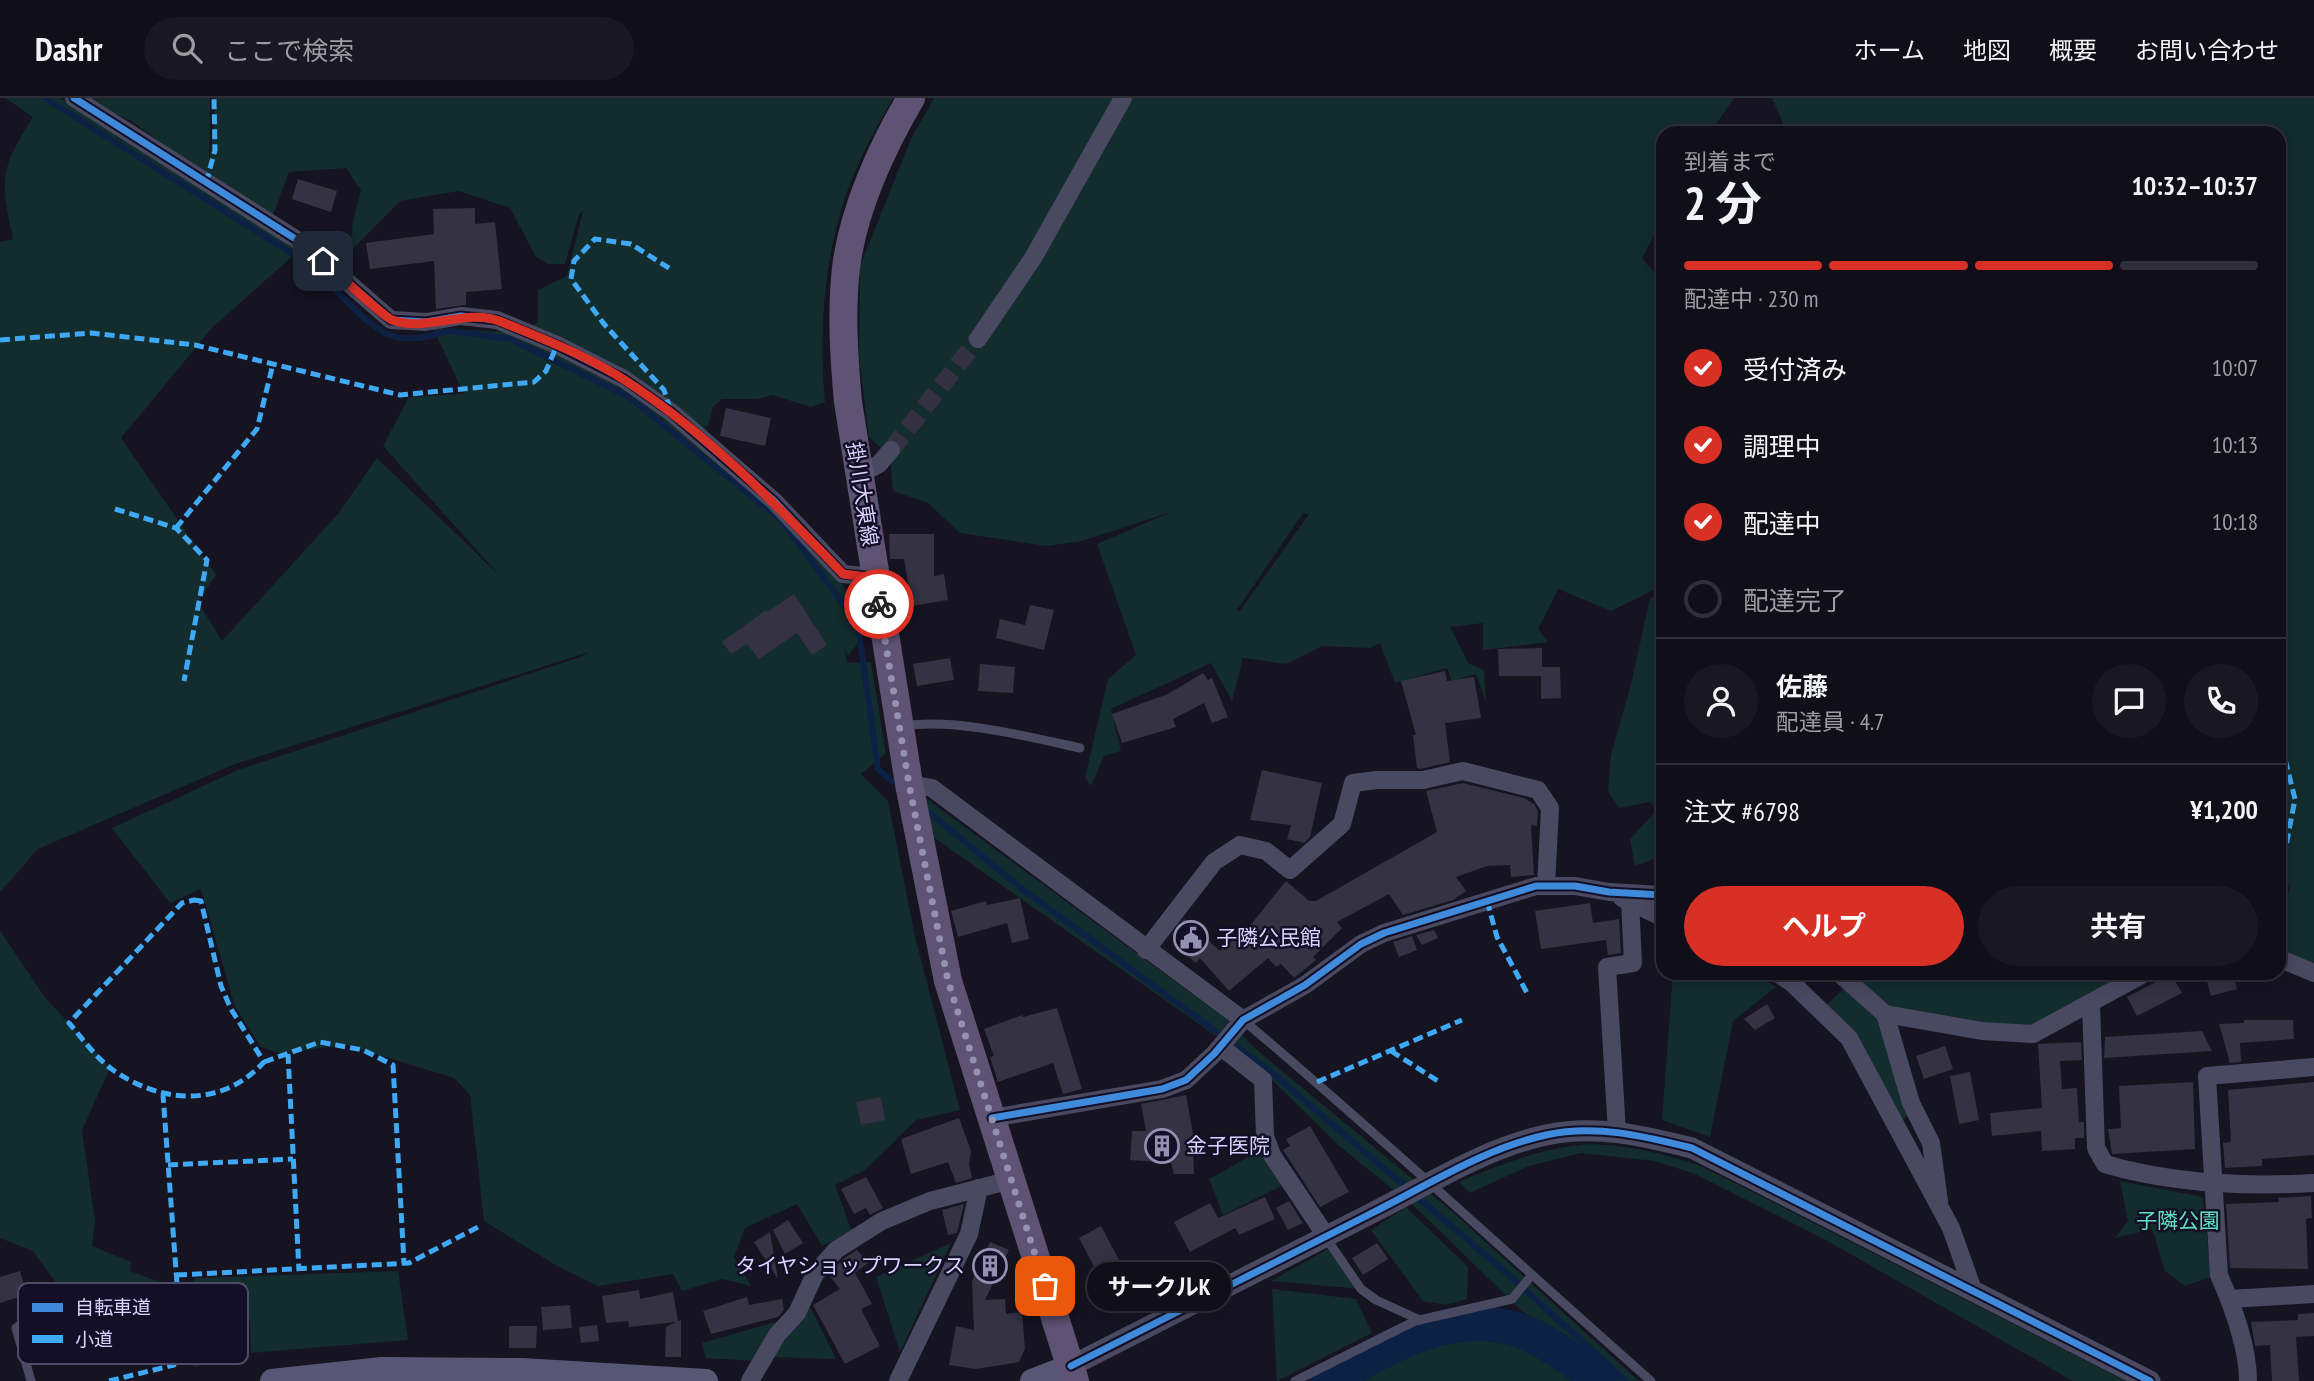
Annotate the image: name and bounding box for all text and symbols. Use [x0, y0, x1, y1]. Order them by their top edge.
search box [144, 17, 634, 80]
text: Dashr [35, 27, 102, 70]
icon: search [168, 29, 206, 67]
text: ここで検索 [224, 34, 354, 67]
text: ホーム [1854, 35, 1925, 66]
text: 地図 [1963, 35, 2011, 66]
text: 概要 [2049, 35, 2097, 66]
text: お問い合わせ [2135, 35, 2279, 66]
text: 到着まで [1684, 147, 1776, 176]
text: 10:32–10:37 [2131, 169, 2258, 202]
text: 2 分 [1684, 173, 1761, 233]
pin [293, 231, 353, 291]
icon: home [304, 242, 342, 280]
text: 配達中 · 230 m [1684, 284, 1819, 313]
icon: check [1684, 349, 1722, 387]
text: 受付済み [1743, 353, 1847, 386]
text: 10:07 [2212, 353, 2258, 382]
icon: check [1684, 426, 1722, 464]
text: 調理中 [1743, 430, 1821, 463]
text: 10:13 [2212, 430, 2258, 459]
street label: 掛川大東線 [841, 440, 884, 548]
icon: check [1684, 503, 1722, 541]
text: 配達中 [1743, 507, 1821, 540]
text: 10:18 [2212, 507, 2258, 536]
courier [844, 569, 914, 639]
text: 配達完了 [1743, 584, 1847, 617]
icon: bike [860, 585, 898, 623]
button: person [1684, 664, 1758, 738]
button: chat [2092, 664, 2166, 738]
button: phone [2184, 664, 2258, 738]
text: 佐藤 [1776, 670, 1828, 703]
text: 配達員 · 4.7 [1776, 707, 1884, 736]
text: ¥1,200 [2190, 793, 2258, 826]
text: 注文 #6798 [1684, 795, 1800, 828]
button: ヘルプ [1684, 886, 1964, 966]
button: 共有 [1978, 886, 2258, 966]
public building icon: 子隣公民館 [1172, 919, 1210, 957]
place label: 子隣公民館 [1216, 924, 1321, 951]
building icon: 金子医院 [1143, 1127, 1181, 1165]
place label: 金子医院 [1186, 1132, 1270, 1159]
park label: 子隣公園 [2136, 1207, 2220, 1234]
building icon: タイヤショップワークス [971, 1247, 1009, 1285]
place label: タイヤショップワークス [735, 1252, 965, 1279]
pin [1015, 1256, 1075, 1316]
callout: サークルK [1087, 1262, 1230, 1310]
icon: bag [1026, 1267, 1064, 1305]
text: サークルK [1107, 1272, 1211, 1301]
legend [18, 1283, 248, 1364]
text: 自転車道 [75, 1295, 151, 1319]
text: 小道 [75, 1327, 113, 1351]

